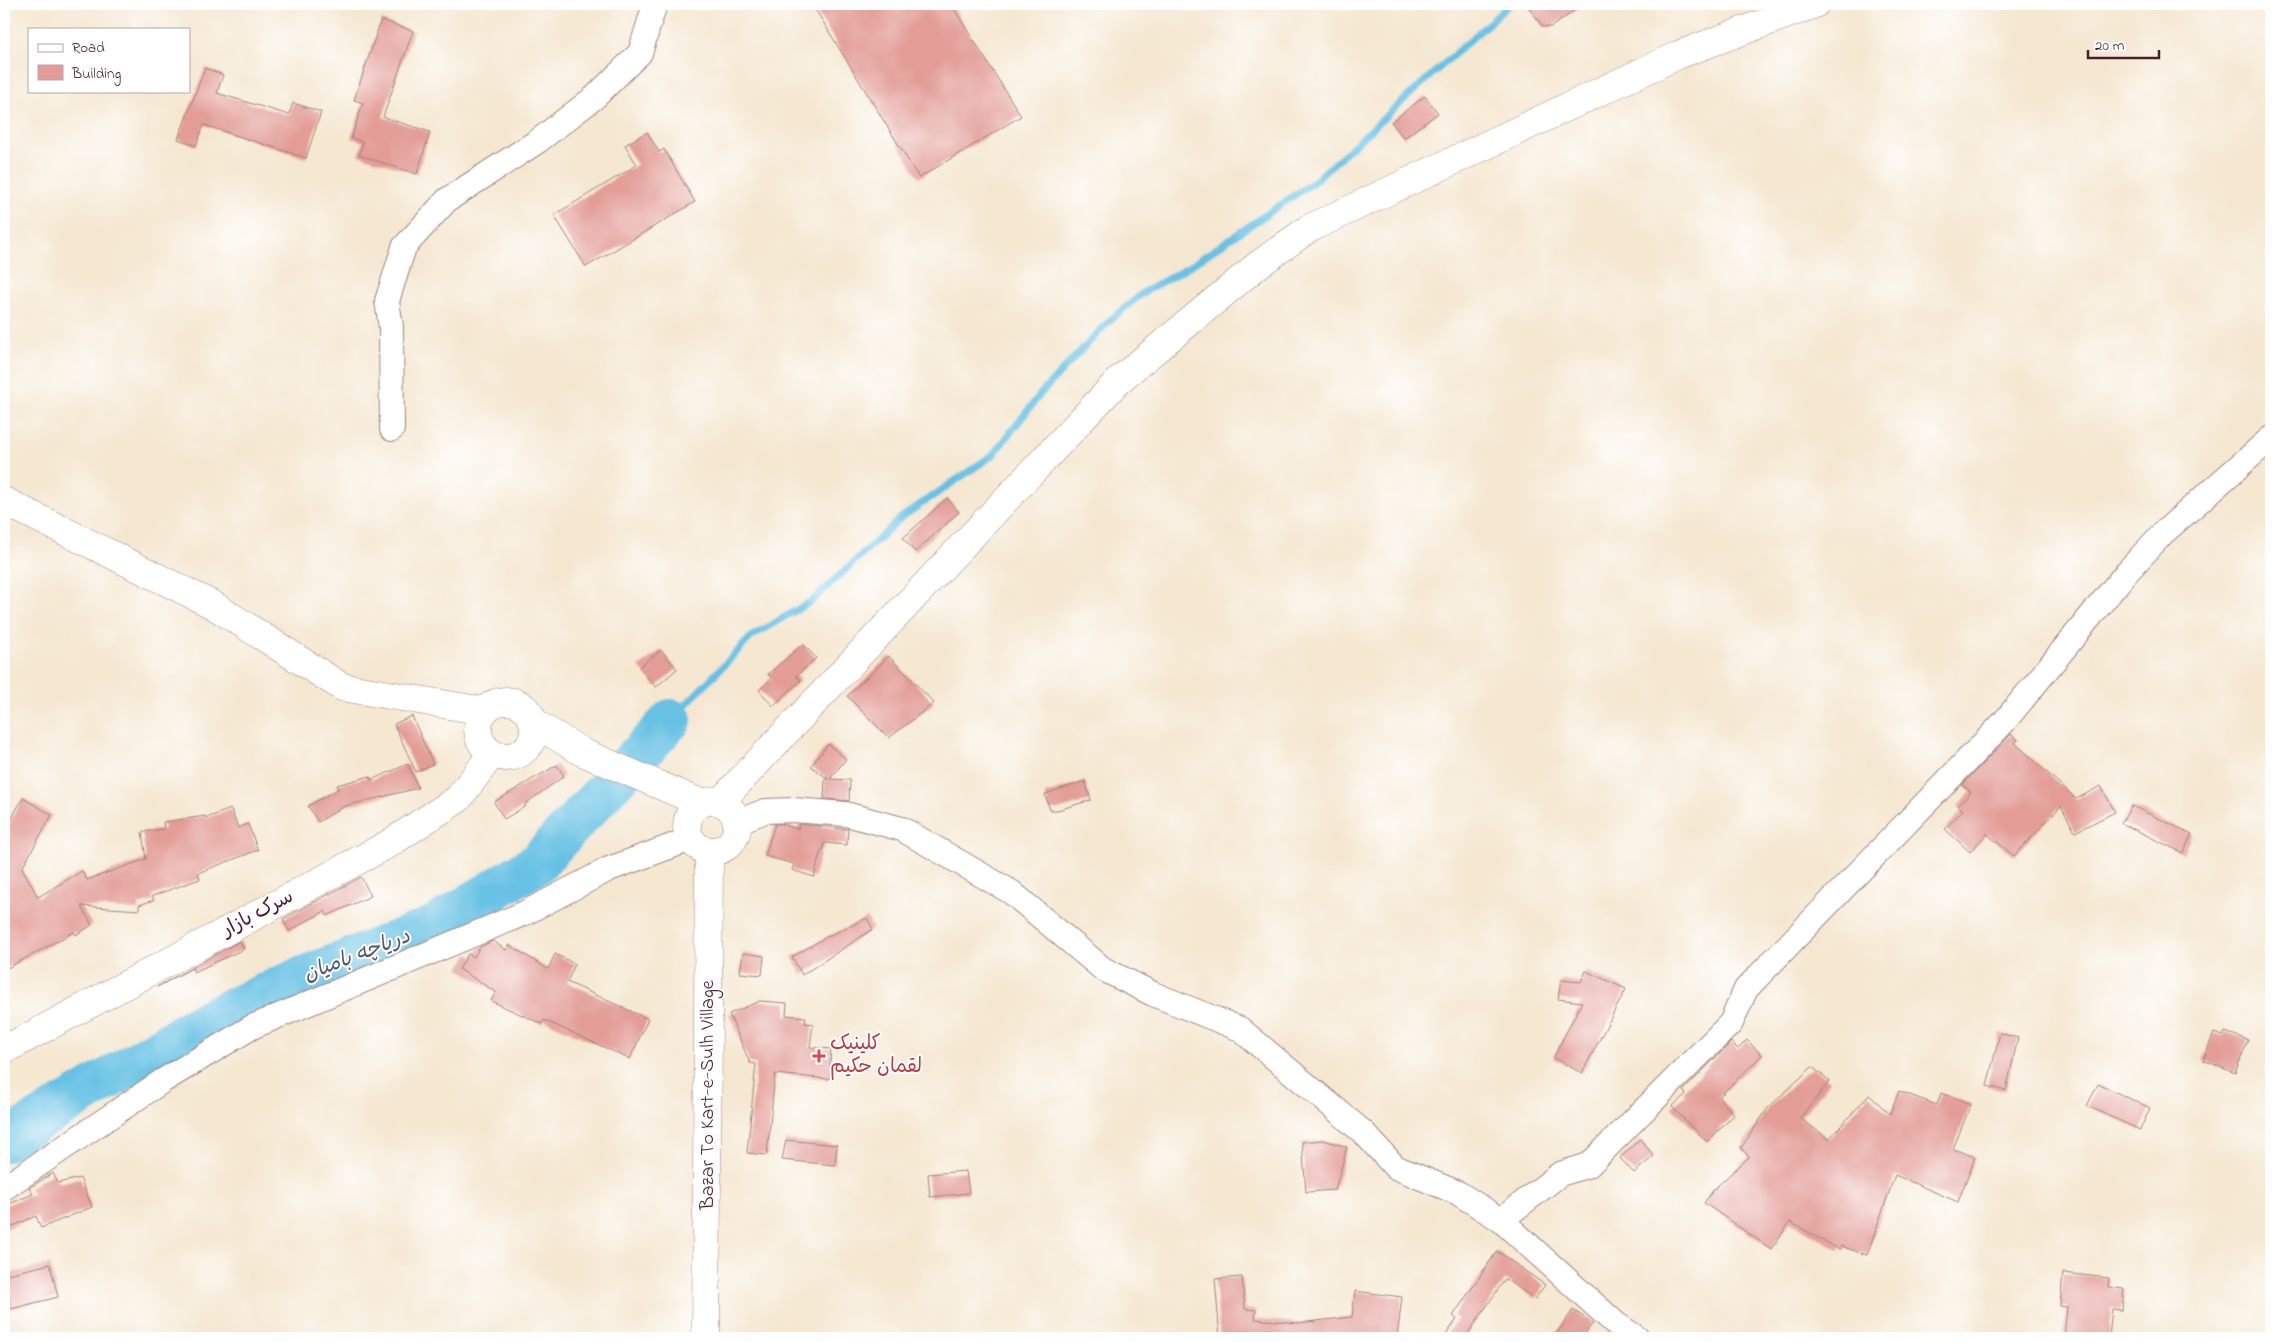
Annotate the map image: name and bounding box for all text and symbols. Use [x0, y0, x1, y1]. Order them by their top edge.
legend [28, 28, 190, 92]
scale bar [2088, 28, 2159, 60]
text: 20 m [2095, 35, 2125, 57]
text: Road [72, 37, 105, 59]
text: Building [71, 63, 121, 86]
street label: سرک بازار [215, 883, 299, 946]
water label: دریاچه بامیان [299, 922, 415, 990]
street label: Bazar To Kart-e-Sulh Village [694, 980, 724, 1211]
place label: کلینیک لقمان حکیم [830, 1030, 922, 1082]
marker: کلینیک لقمان حکیم [812, 1049, 826, 1063]

